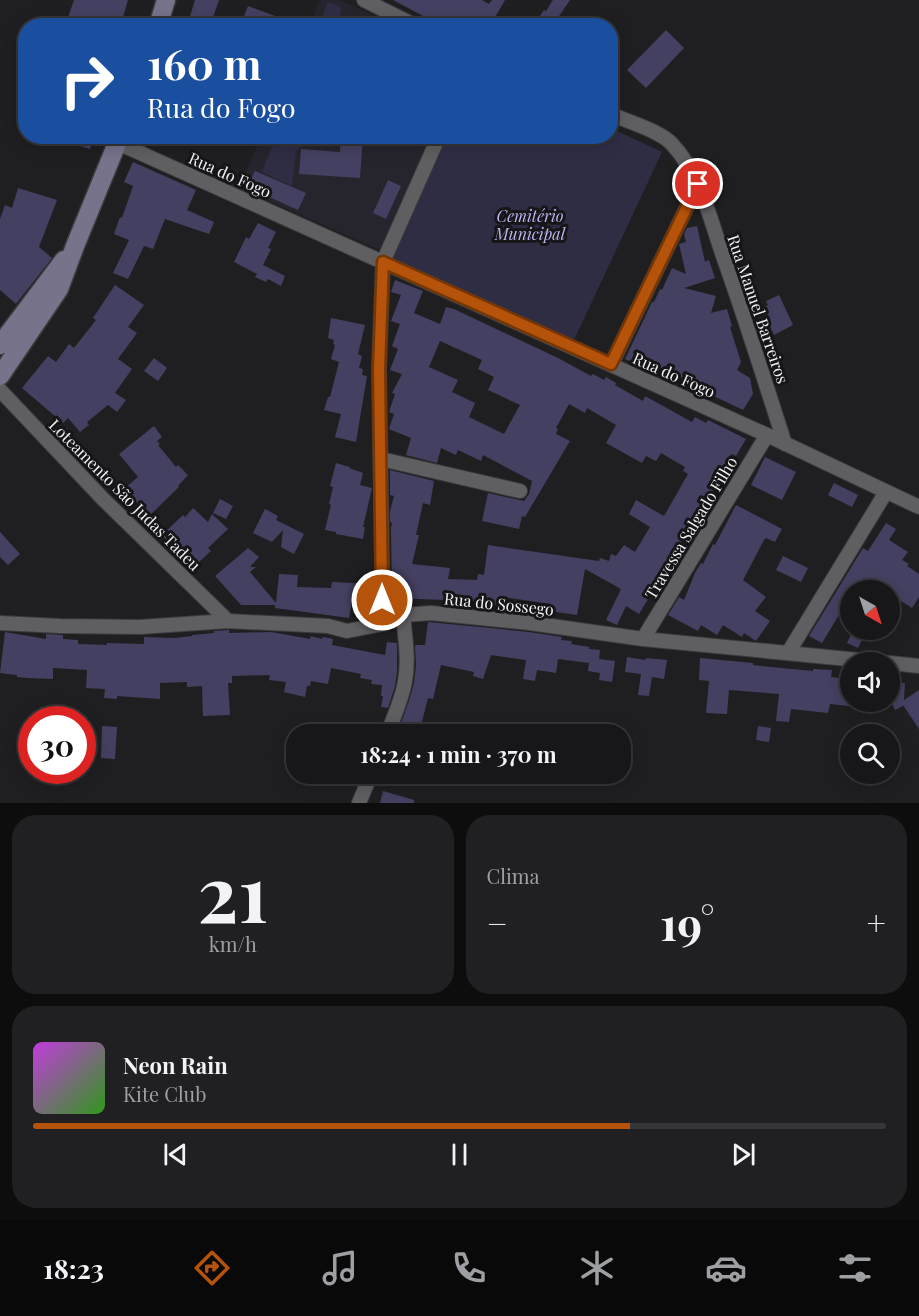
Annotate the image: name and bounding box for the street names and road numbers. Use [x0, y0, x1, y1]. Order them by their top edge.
street label: Rua do Fogo [186, 147, 275, 202]
street label: Rua Manuel Barreiros [723, 232, 794, 386]
street label: Rua do Fogo [630, 347, 719, 402]
street label: Loteamento São Judas Tadeu [45, 414, 206, 575]
street label: Travessa Salgado Filho [640, 452, 742, 603]
street label: Rua do Sossego [443, 587, 555, 620]

